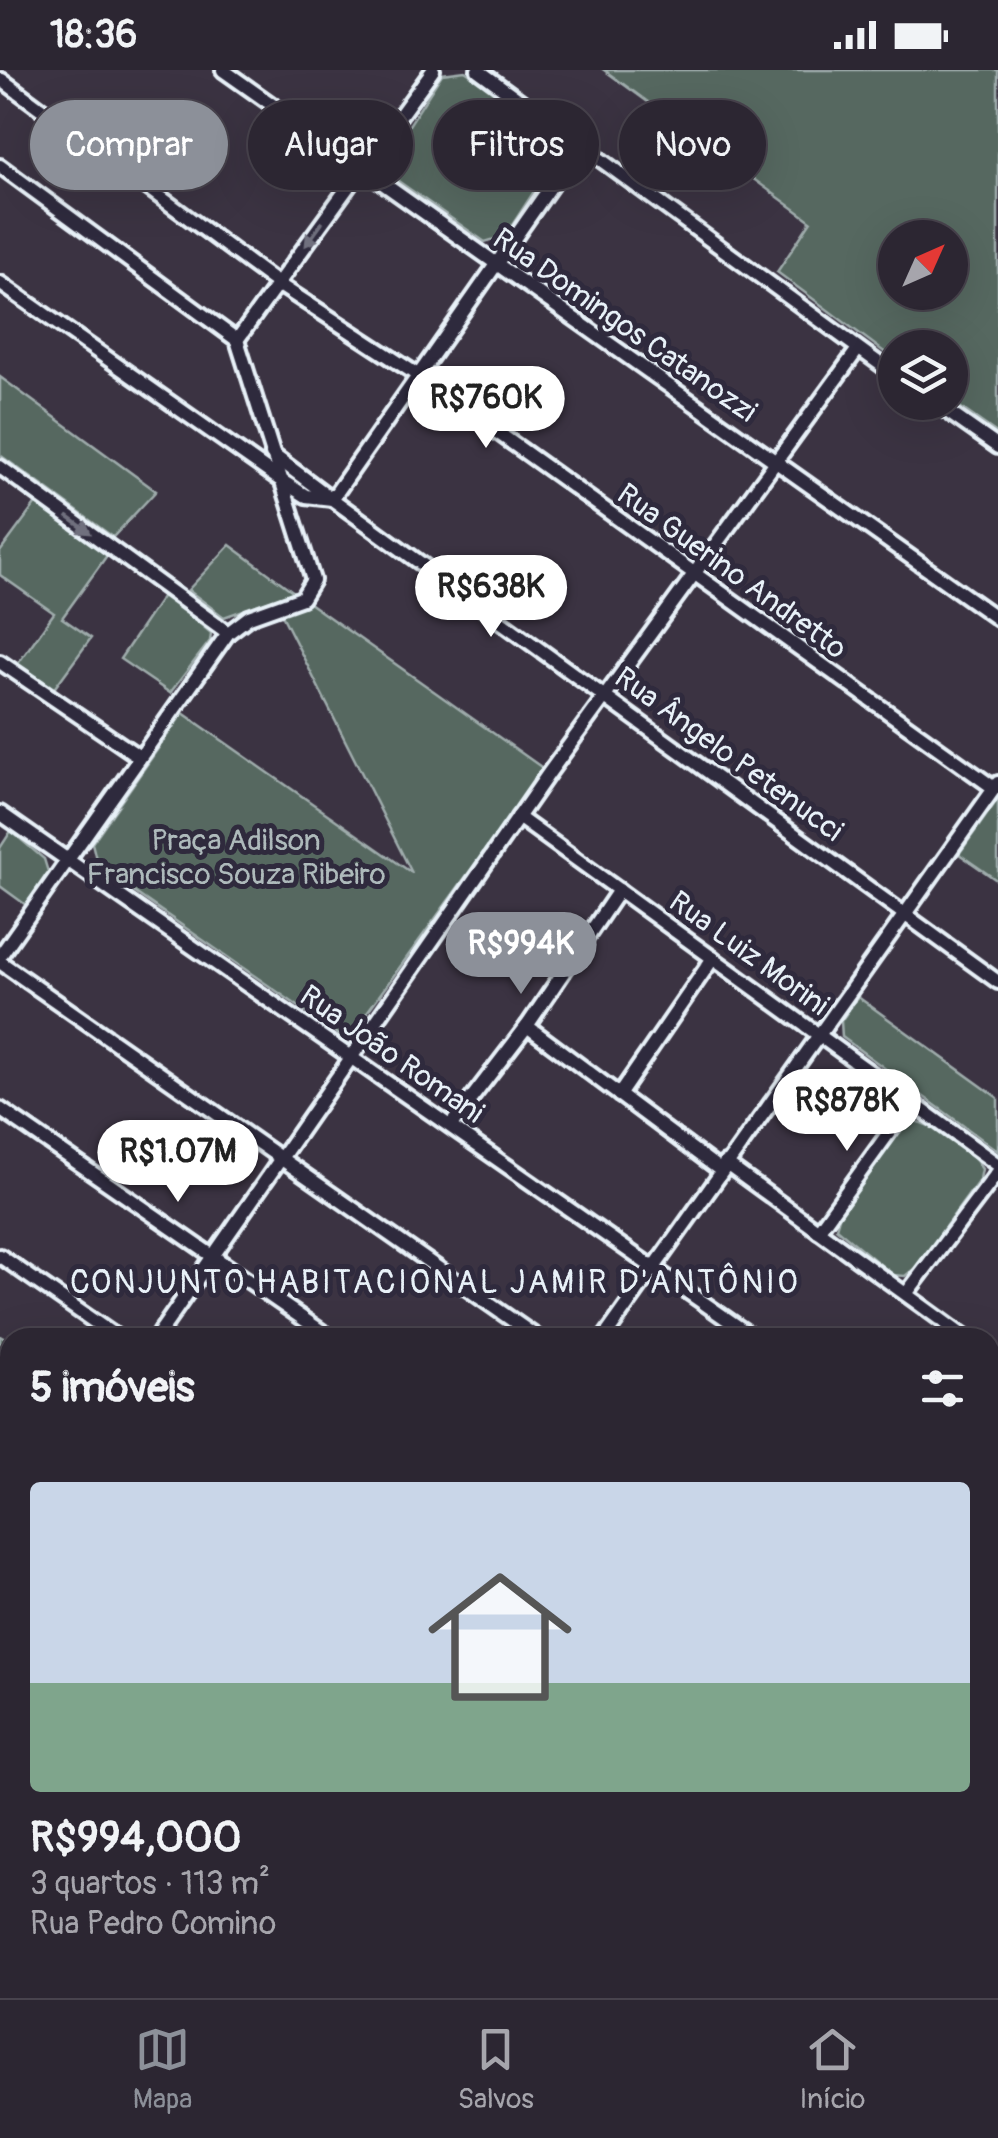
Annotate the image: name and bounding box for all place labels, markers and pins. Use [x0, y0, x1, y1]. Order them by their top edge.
pin: R$760K [405, 366, 567, 451]
pin: R$638K [410, 555, 572, 640]
pin: R$994K [440, 912, 602, 997]
pin: R$878K [766, 1069, 928, 1154]
pin: R$1.07M [86, 1120, 270, 1205]

